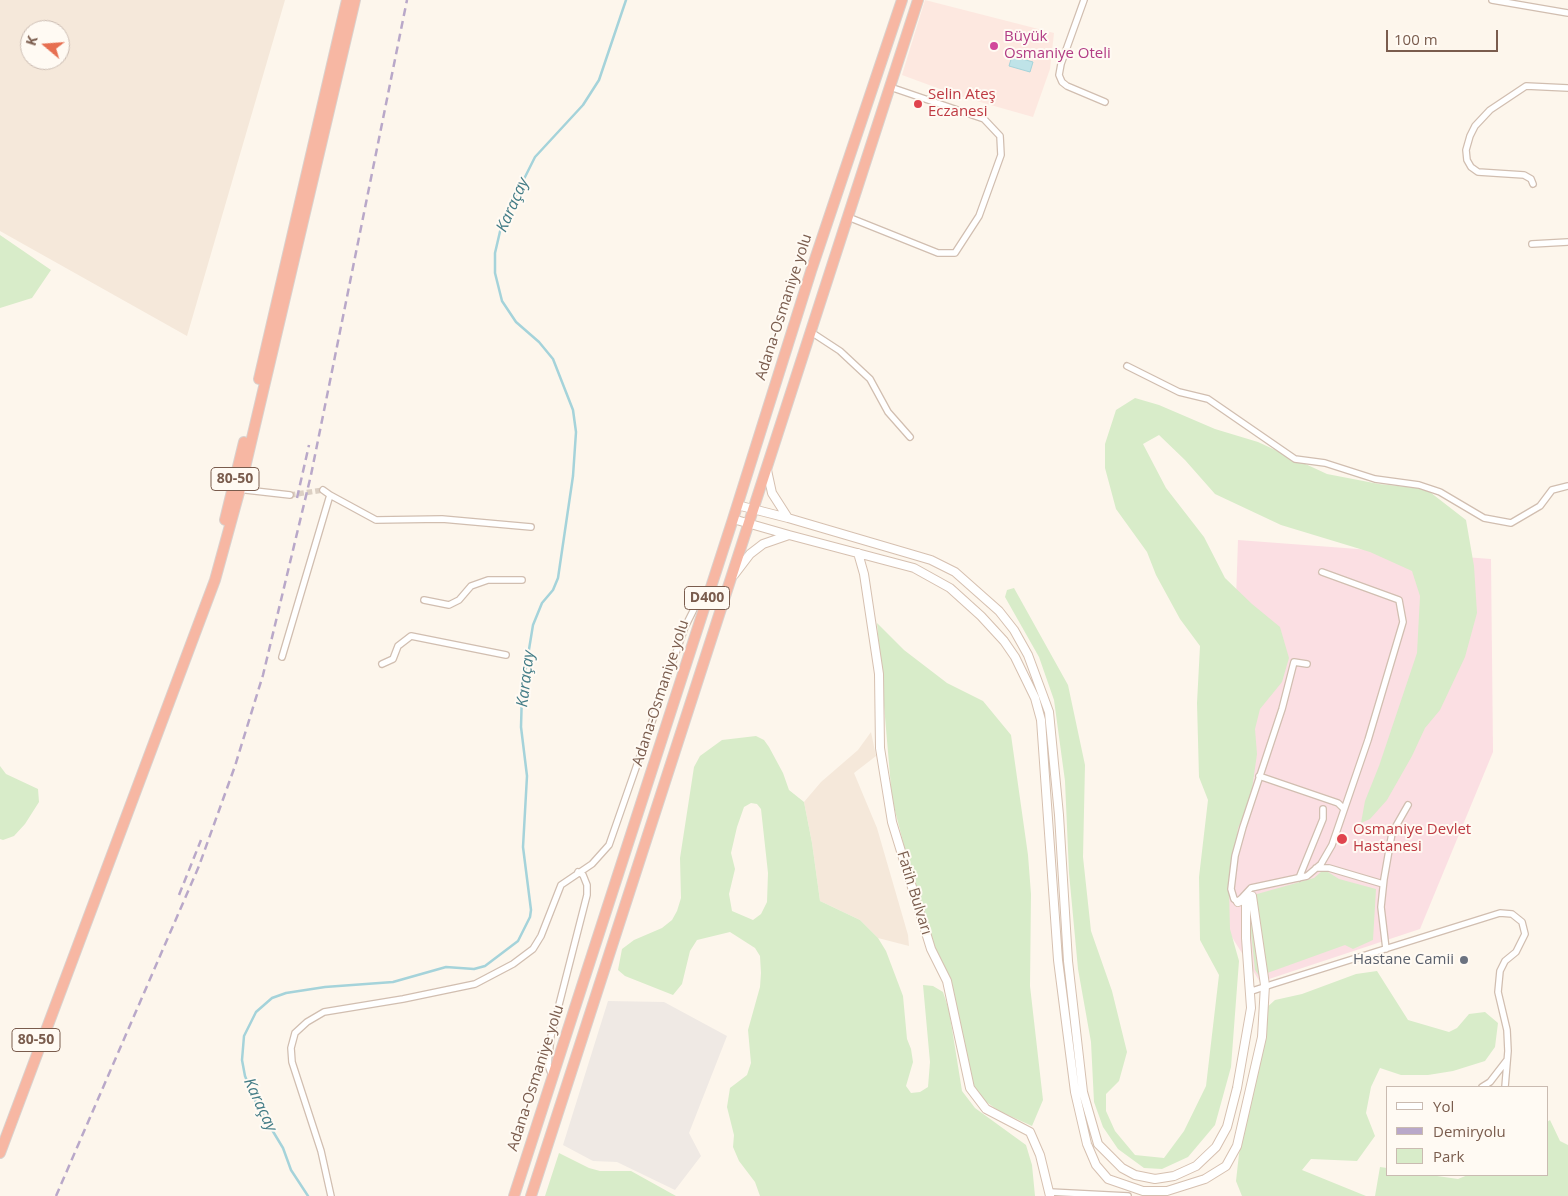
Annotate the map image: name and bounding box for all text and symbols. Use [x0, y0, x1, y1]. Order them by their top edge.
north arrow [20, 20, 70, 70]
scale bar [1388, 20, 1500, 52]
place label: Büyük Osmaniye Oteli [1004, 28, 1111, 63]
text: 100 m [1394, 29, 1438, 49]
text: K [21, 33, 42, 48]
marker: Büyük Osmaniye Oteli [988, 40, 1000, 52]
place label: Selin Ateş Eczanesi [928, 86, 996, 121]
marker: Selin Ateş Eczanesi [912, 98, 924, 110]
water label: Karaçay [493, 175, 533, 235]
street label: Adana-Osmaniye yolu [752, 232, 816, 382]
road number: 80-50 [211, 468, 259, 490]
road number: D400 [684, 586, 730, 610]
street label: Adana-Osmaniye yolu [629, 618, 693, 768]
water label: Karaçay [513, 650, 539, 708]
place label: Osmaniye Devlet Hastanesi [1353, 821, 1471, 856]
marker: Osmaniye Devlet Hastanesi [1335, 832, 1349, 846]
street label: Fatih Bulvarı [893, 849, 935, 937]
place label: Hastane Camii [1353, 951, 1454, 969]
marker: Hastane Camii [1458, 954, 1470, 966]
street label: Adana-Osmaniye yolu [504, 1003, 568, 1153]
road number: 80-50 [12, 1028, 60, 1052]
water label: Karaçay [239, 1075, 281, 1135]
legend [1386, 1086, 1548, 1176]
text: Yol [1433, 1096, 1454, 1116]
text: Demiryolu [1433, 1121, 1506, 1141]
text: Park [1433, 1146, 1464, 1166]

